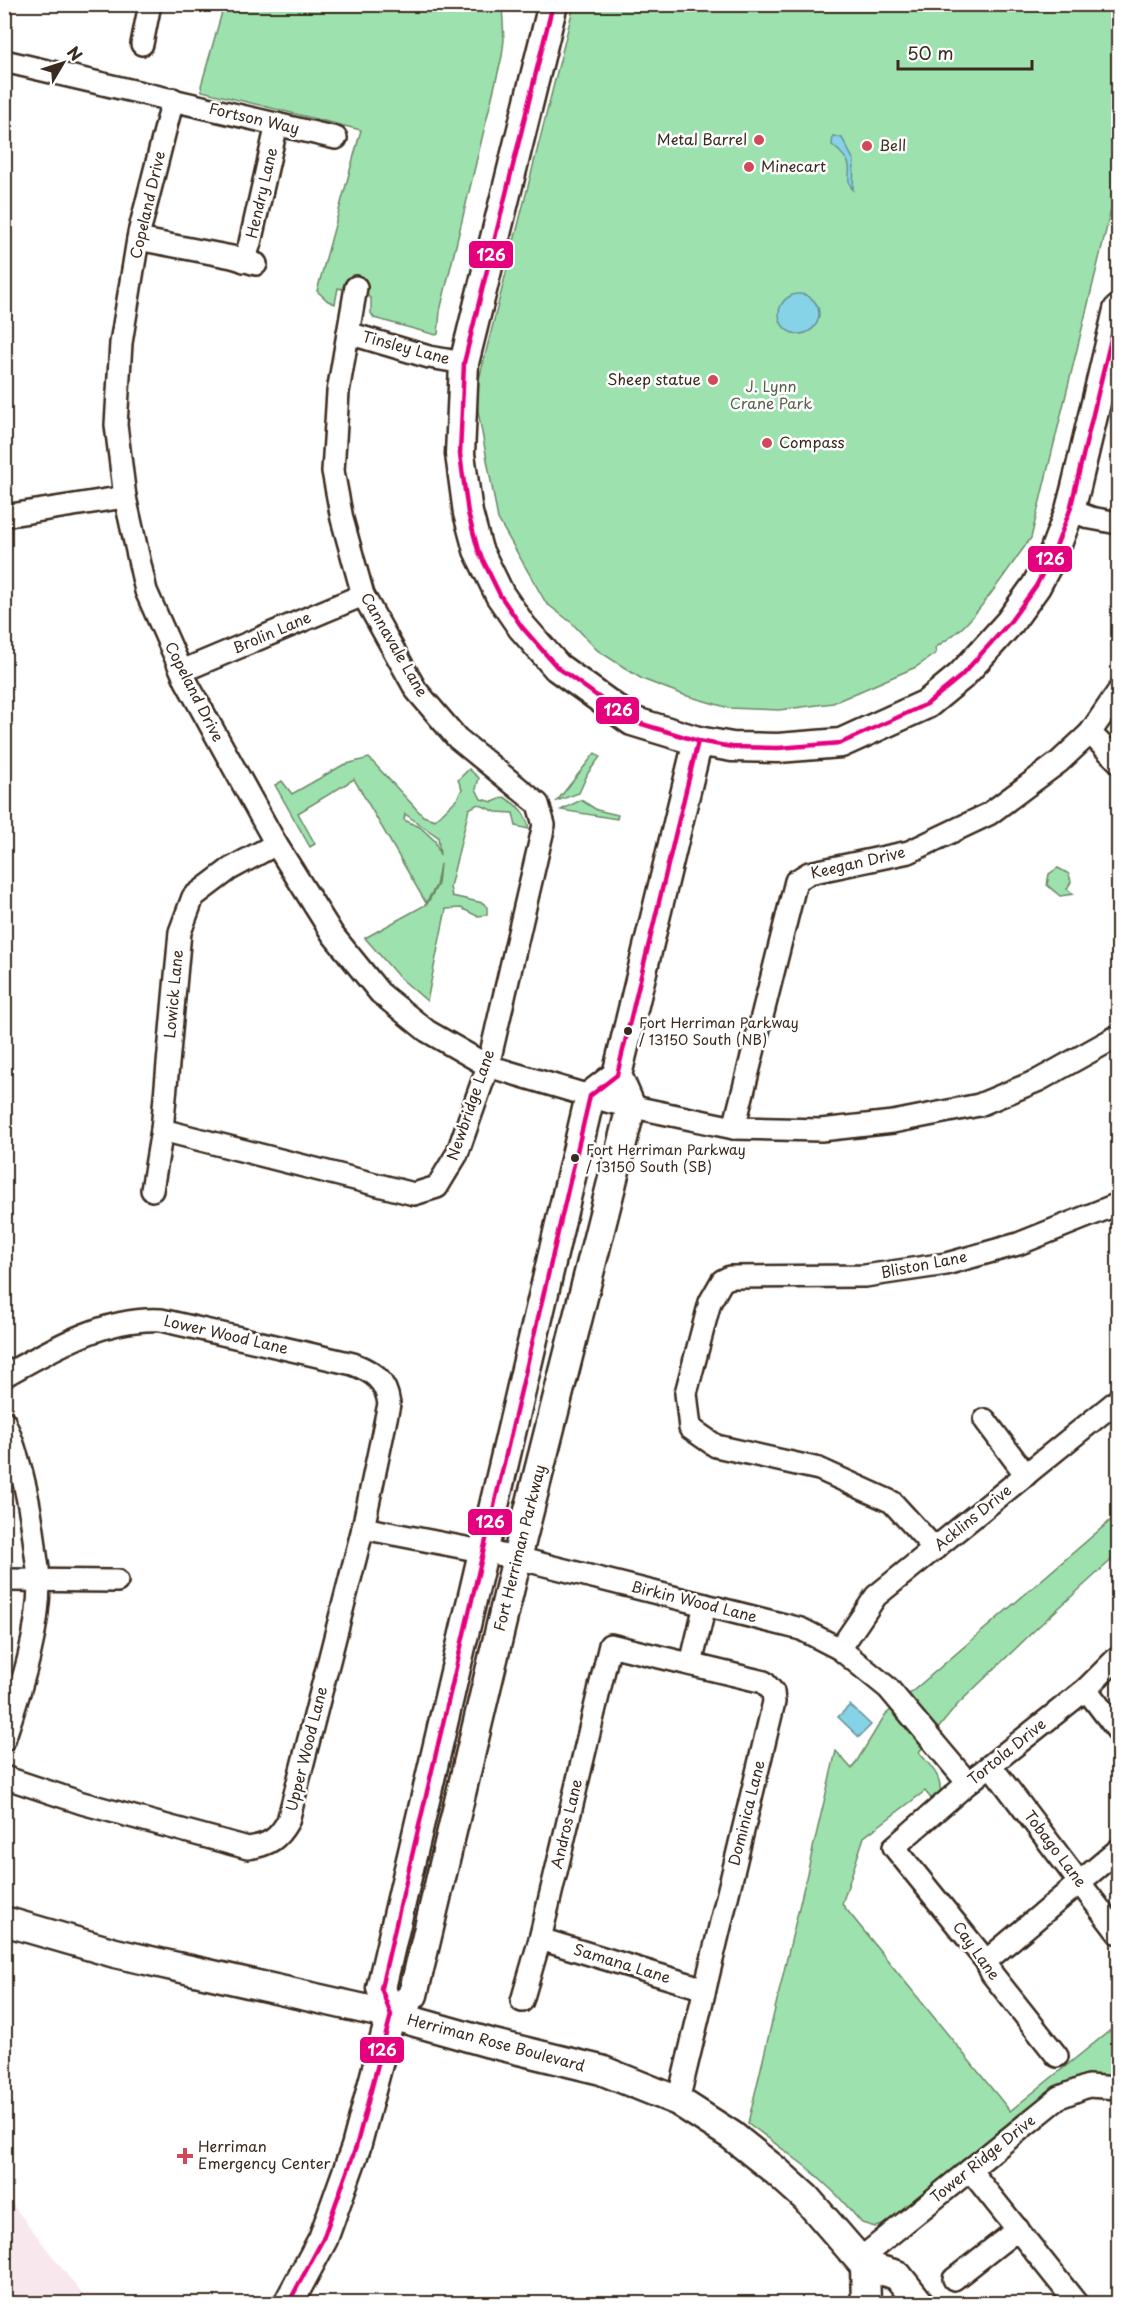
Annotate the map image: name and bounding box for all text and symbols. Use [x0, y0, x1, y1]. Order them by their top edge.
north arrow [33, 33, 93, 93]
scale bar [898, 33, 1032, 71]
text: 50 m [907, 39, 954, 66]
text: N [62, 40, 89, 65]
street label: Fortson Way [207, 96, 302, 139]
place label: Metal Barrel [657, 127, 747, 150]
marker: Metal Barrel [752, 133, 766, 147]
place label: Bell [879, 133, 906, 156]
marker: Bell [860, 139, 874, 153]
street label: Hendry Lane [239, 145, 282, 240]
street label: Copeland Drive [123, 149, 170, 261]
place label: Minecart [761, 154, 826, 177]
marker: Minecart [742, 160, 756, 174]
line badge: 126 [468, 240, 514, 269]
text: 126 [476, 242, 506, 266]
street label: Tinsley Lane [360, 324, 453, 369]
place label: Sheep statue [607, 367, 701, 390]
marker: Sheep statue [706, 373, 720, 387]
park label: J. Lynn Crane Park [730, 374, 812, 414]
place label: Compass [779, 430, 845, 453]
marker: Compass [760, 436, 774, 450]
line badge: 126 [1027, 545, 1073, 573]
text: 126 [1035, 546, 1065, 570]
street label: Cannavale Lane [356, 588, 435, 701]
street label: Brolin Lane [228, 605, 314, 659]
street label: Copeland Drive [160, 637, 231, 746]
line badge: 126 [595, 696, 640, 725]
text: 126 [603, 697, 633, 721]
street label: Keegan Drive [808, 839, 907, 884]
street label: Lowick Lane [157, 948, 188, 1039]
place label: Fort Herriman Parkway / 13150 South (NB) [639, 1012, 799, 1050]
marker: Fort Herriman Parkway / 13150 South (NB) [622, 1025, 634, 1037]
street label: Newbridge Lane [440, 1046, 499, 1163]
place label: Fort Herriman Parkway / 13150 South (SB) [586, 1139, 746, 1177]
marker: Fort Herriman Parkway / 13150 South (SB) [569, 1152, 581, 1164]
street label: Bliston Lane [878, 1244, 969, 1283]
street label: Lower Wood Lane [162, 1308, 291, 1359]
street label: Fort Herriman Parkway [487, 1462, 550, 1633]
street label: Acklins Drive [928, 1478, 1016, 1555]
line badge: 126 [467, 1508, 513, 1536]
text: 126 [475, 1509, 505, 1533]
street label: Birkin Wood Lane [629, 1574, 760, 1627]
street label: Upper Wood Lane [279, 1684, 332, 1814]
street label: Tortola Drive [962, 1712, 1050, 1790]
street label: Dominica Lane [721, 1758, 770, 1868]
street label: Andros Lane [544, 1776, 587, 1871]
street label: Tobago Lane [1020, 1805, 1093, 1891]
street label: Cay Lane [948, 1916, 1006, 1984]
street label: Samana Lane [571, 1937, 674, 1988]
street label: Herriman Rose Boulevard [405, 2007, 588, 2076]
line badge: 126 [359, 2036, 405, 2064]
text: 126 [367, 2037, 397, 2061]
street label: Tower Ridge Drive [925, 2108, 1039, 2207]
place label: Herriman Emergency Center [198, 2134, 331, 2174]
marker: Herriman Emergency Center [176, 2147, 194, 2165]

